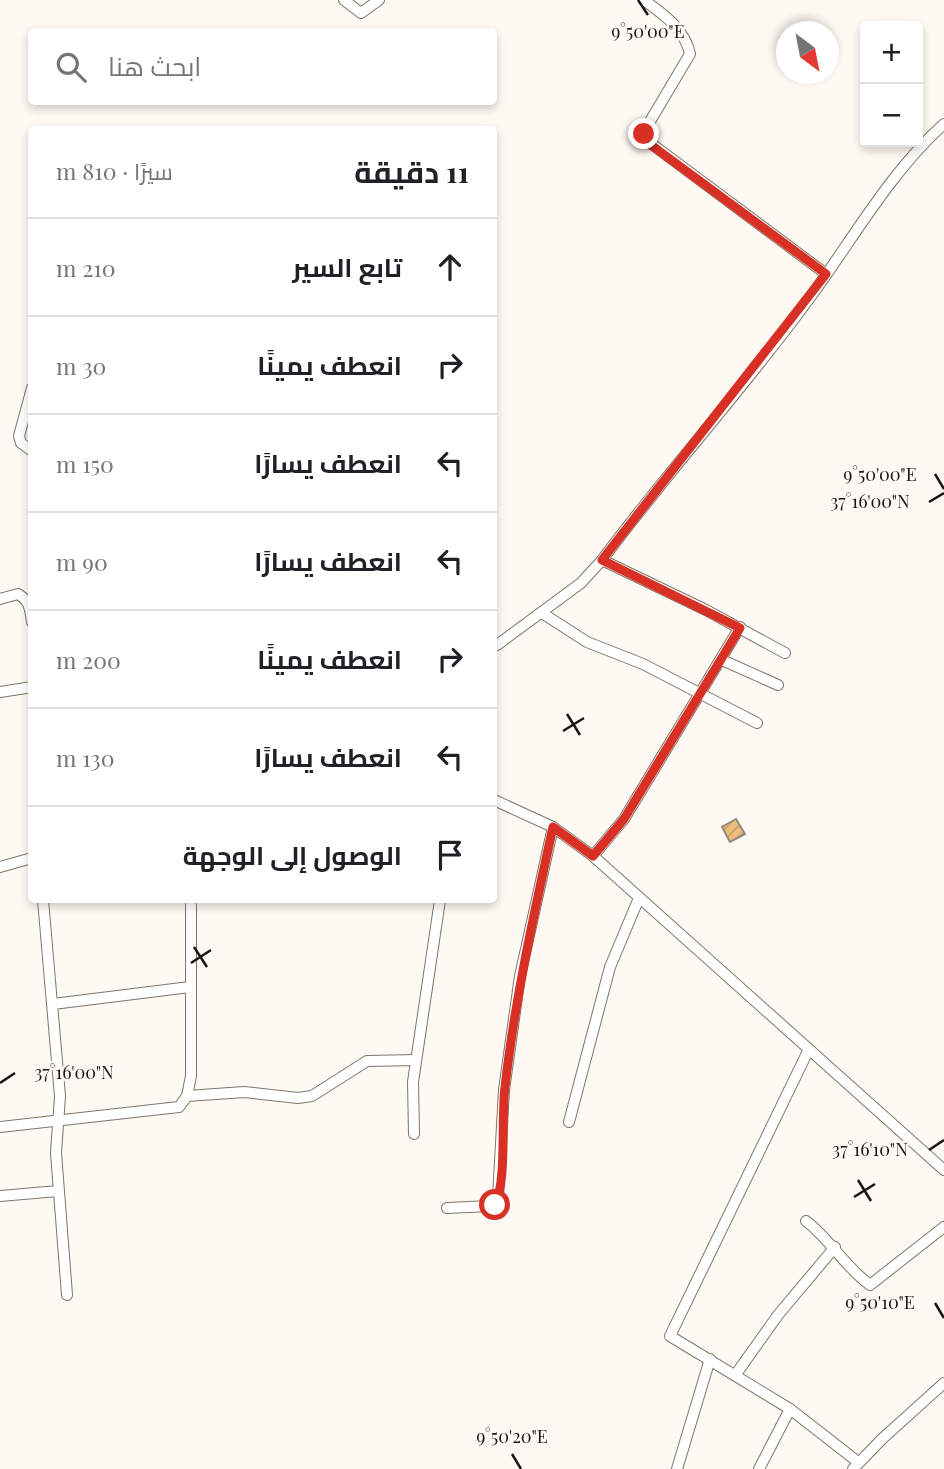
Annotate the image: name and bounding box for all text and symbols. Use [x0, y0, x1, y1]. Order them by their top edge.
text: 9°50'00"E [611, 19, 685, 43]
north arrow [776, 21, 839, 84]
map controls [860, 21, 923, 147]
button: + [860, 21, 923, 84]
search box [28, 28, 497, 105]
icon: search [52, 48, 90, 86]
text: ابحث هنا [108, 48, 201, 83]
button: − [860, 84, 923, 147]
route end [628, 118, 659, 149]
text: 11 دقيقة [354, 151, 469, 191]
text: سيرًا · 810 m [56, 155, 173, 186]
icon: ahead [431, 248, 469, 286]
text: تابع السير [293, 249, 402, 284]
text: 210 m [56, 252, 116, 283]
icon: right [431, 346, 469, 384]
text: انعطف يمينًا [257, 347, 402, 382]
text: 30 m [56, 350, 106, 381]
icon: left [431, 444, 469, 482]
text: انعطف يسارًا [254, 445, 402, 480]
text: 150 m [56, 448, 114, 479]
text: 9°50'00"E [843, 462, 917, 486]
text: 37°16'00"N [830, 489, 910, 513]
icon: left [431, 542, 469, 580]
text: انعطف يسارًا [254, 543, 402, 578]
text: 90 m [56, 546, 108, 577]
icon: right [431, 640, 469, 678]
text: انعطف يمينًا [257, 641, 402, 676]
text: 200 m [56, 644, 121, 675]
icon: left [431, 738, 469, 776]
text: انعطف يسارًا [254, 739, 402, 774]
text: 130 m [56, 742, 114, 773]
icon: arrive [431, 836, 469, 874]
text: الوصول إلى الوجهة [183, 837, 402, 872]
text: 37°16'00"N [34, 1060, 114, 1084]
text: 37°16'10"N [832, 1137, 908, 1161]
route start [479, 1189, 510, 1220]
text: 9°50'10"E [845, 1290, 915, 1314]
text: 9°50'20"E [476, 1424, 548, 1448]

